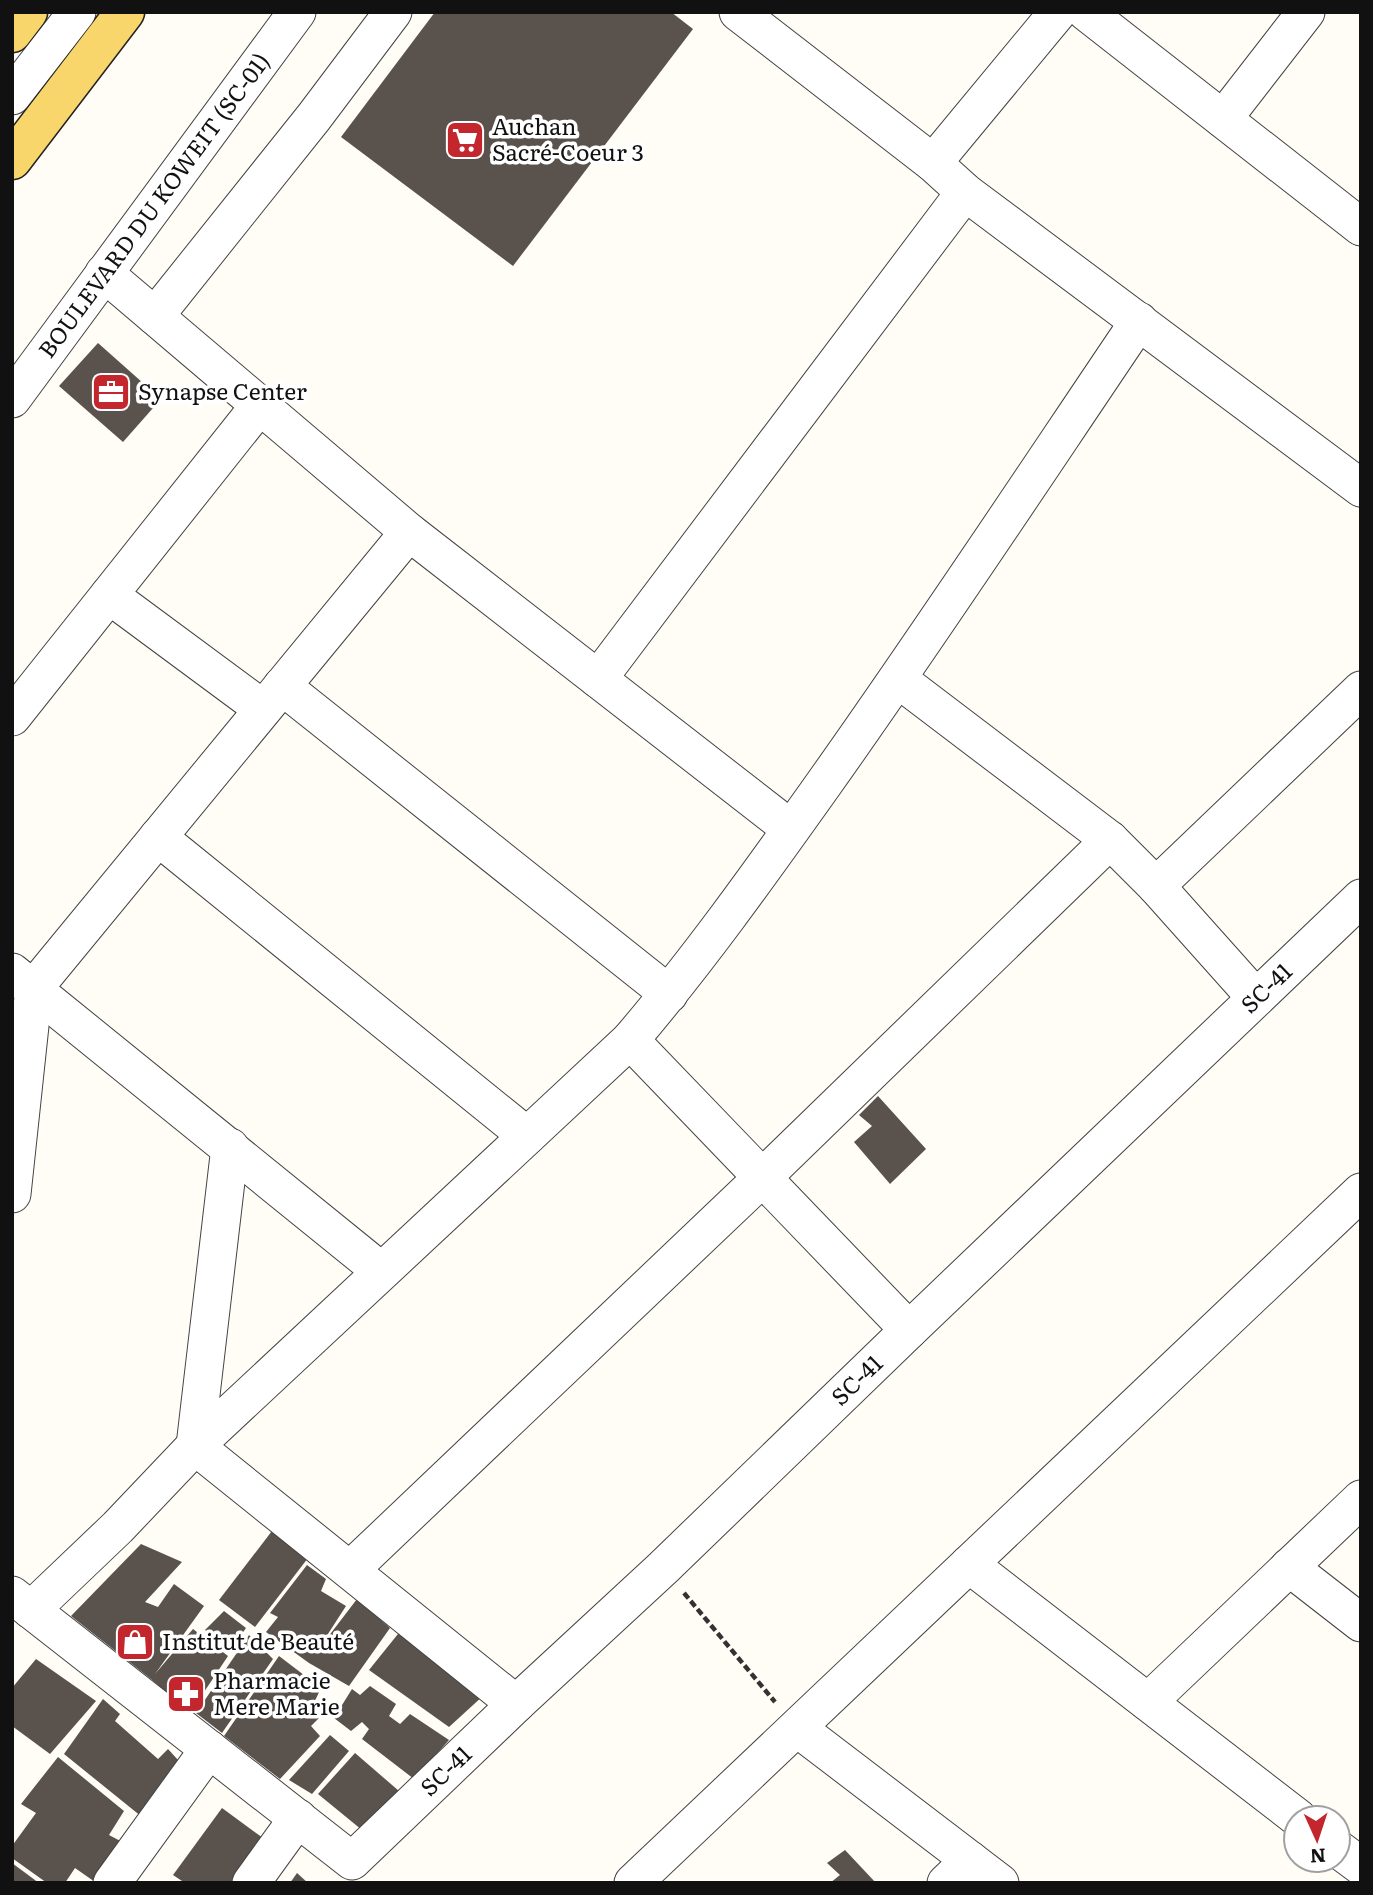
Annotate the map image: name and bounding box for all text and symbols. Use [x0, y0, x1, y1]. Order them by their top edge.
street label: BOULEVARD DU KOWEIT (SC-01) [29, 45, 277, 364]
place label: Auchan Sacré-Coeur 3 [492, 108, 644, 168]
supermarket icon: Auchan Sacré-Coeur 3 [444, 119, 486, 161]
office icon: Synapse Center [90, 371, 132, 413]
place label: Synapse Center [138, 373, 307, 407]
street label: SC-41 [1232, 954, 1299, 1020]
street label: SC-41 [822, 1346, 889, 1412]
shop icon: Institut de Beauté [114, 1621, 156, 1663]
place label: Institut de Beauté [162, 1623, 354, 1657]
place label: Pharmacie Mere Marie [213, 1662, 340, 1722]
pharmacy icon: Pharmacie Mere Marie [165, 1673, 207, 1715]
street label: SC-41 [411, 1736, 478, 1802]
north arrow [1282, 1804, 1352, 1874]
text: N [1309, 1843, 1327, 1871]

